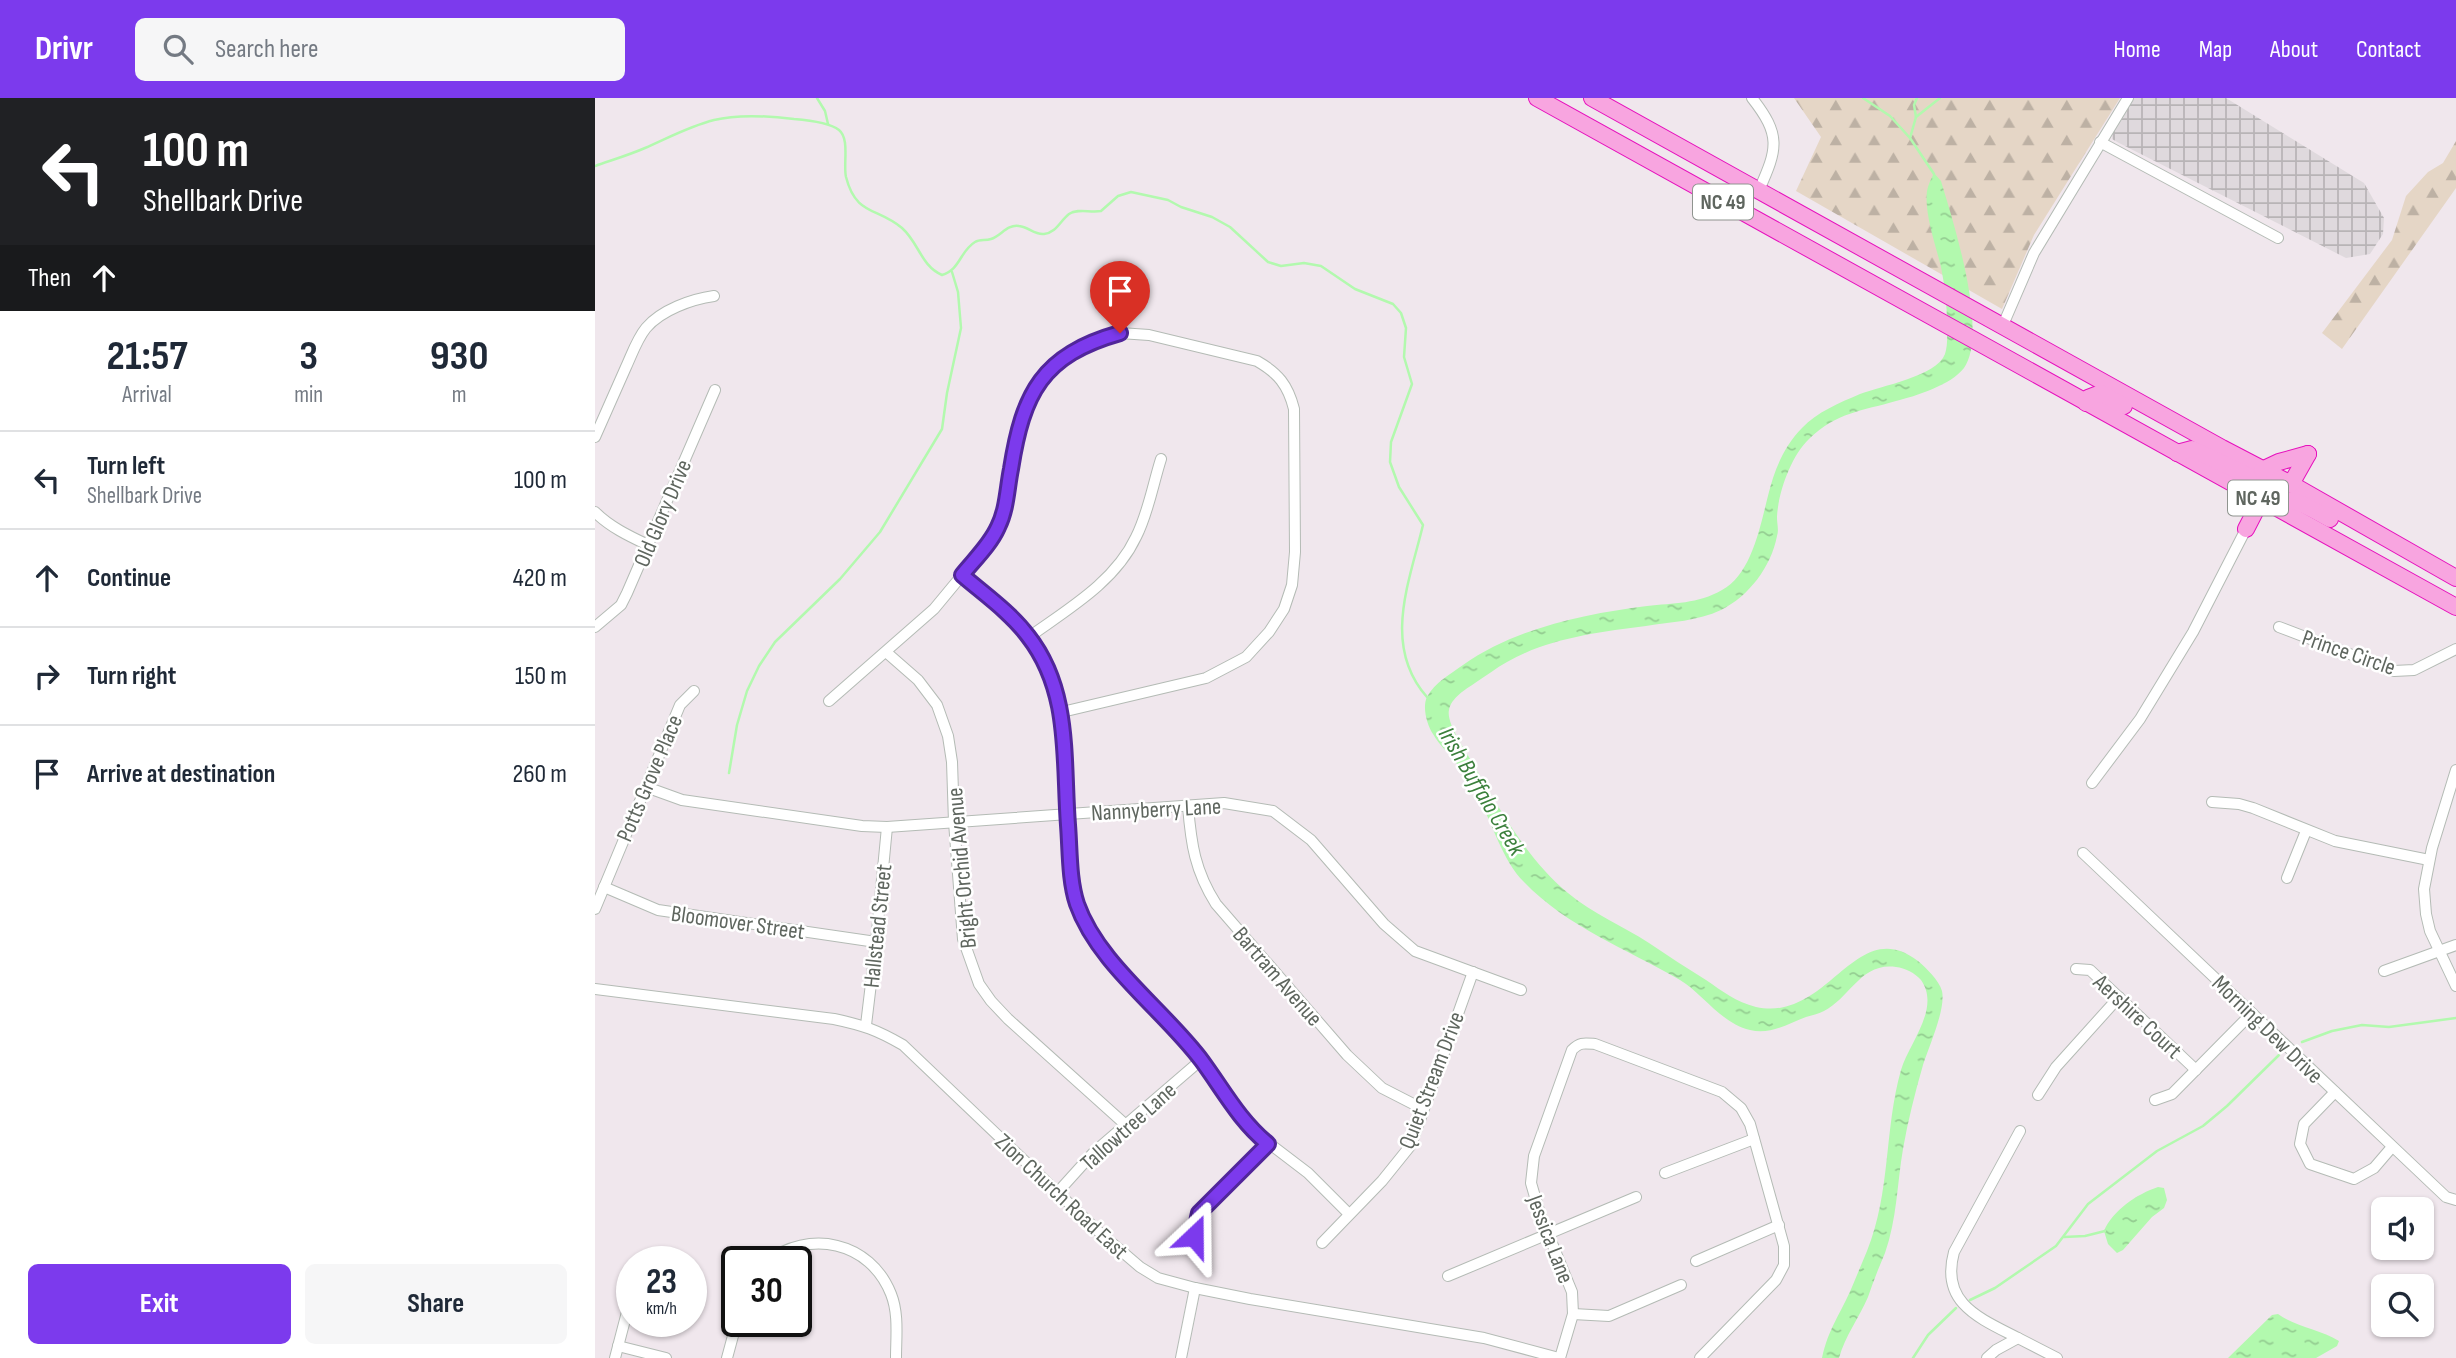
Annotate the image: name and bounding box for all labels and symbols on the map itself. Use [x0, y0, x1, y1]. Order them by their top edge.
road number: NC 49 [1693, 184, 1753, 220]
pin [1090, 261, 1150, 333]
street label: Old Glory Drive [628, 456, 698, 571]
road number: NC 49 [2228, 480, 2288, 516]
street label: Prince Circle [2298, 624, 2399, 682]
street label: Potts Grove Place [611, 711, 689, 846]
water label: Irish Buffalo Creek [1432, 722, 1532, 862]
street label: Bright Orchid Avenue [941, 786, 983, 950]
street label: Nannyberry Lane [1090, 793, 1222, 827]
street label: Hallstead Street [858, 863, 898, 989]
street label: Bloomover Street [669, 900, 806, 946]
street label: Bartram Avenue [1226, 921, 1328, 1032]
street label: Aershire Court [2086, 968, 2188, 1065]
street label: Morning Dew Drive [2206, 970, 2329, 1090]
street label: Quiet Stream Drive [1393, 1008, 1471, 1153]
street label: Tallowtree Lane [1075, 1076, 1182, 1177]
street label: Zion Church Road East [989, 1128, 1134, 1266]
street label: Jessica Lane [1520, 1190, 1580, 1287]
position arrow [1157, 1199, 1231, 1273]
speed limit sign: 30 [721, 1246, 812, 1337]

